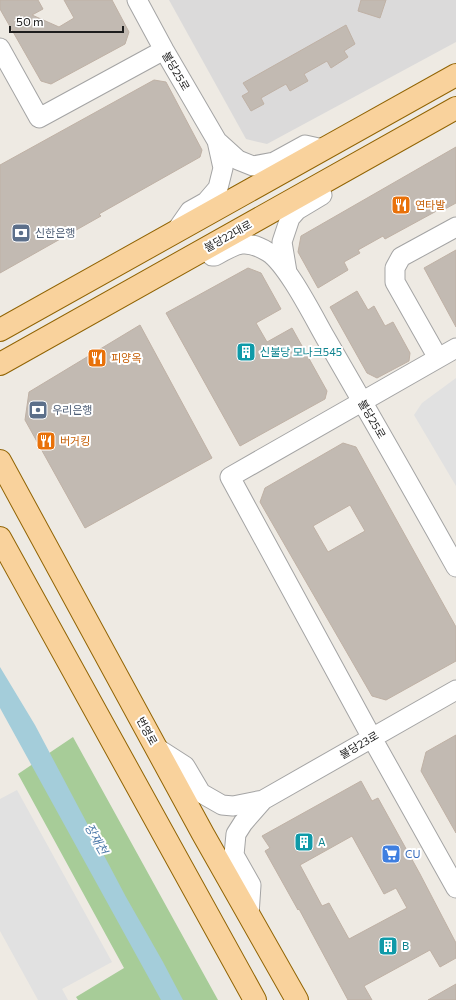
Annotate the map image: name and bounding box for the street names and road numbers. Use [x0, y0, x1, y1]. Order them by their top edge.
street label: 불당25로 [160, 49, 193, 93]
street label: 불당22대로 [202, 217, 254, 254]
street label: 불당25로 [356, 397, 389, 441]
street label: 번영로 [134, 714, 160, 747]
street label: 불당23로 [337, 728, 381, 761]

